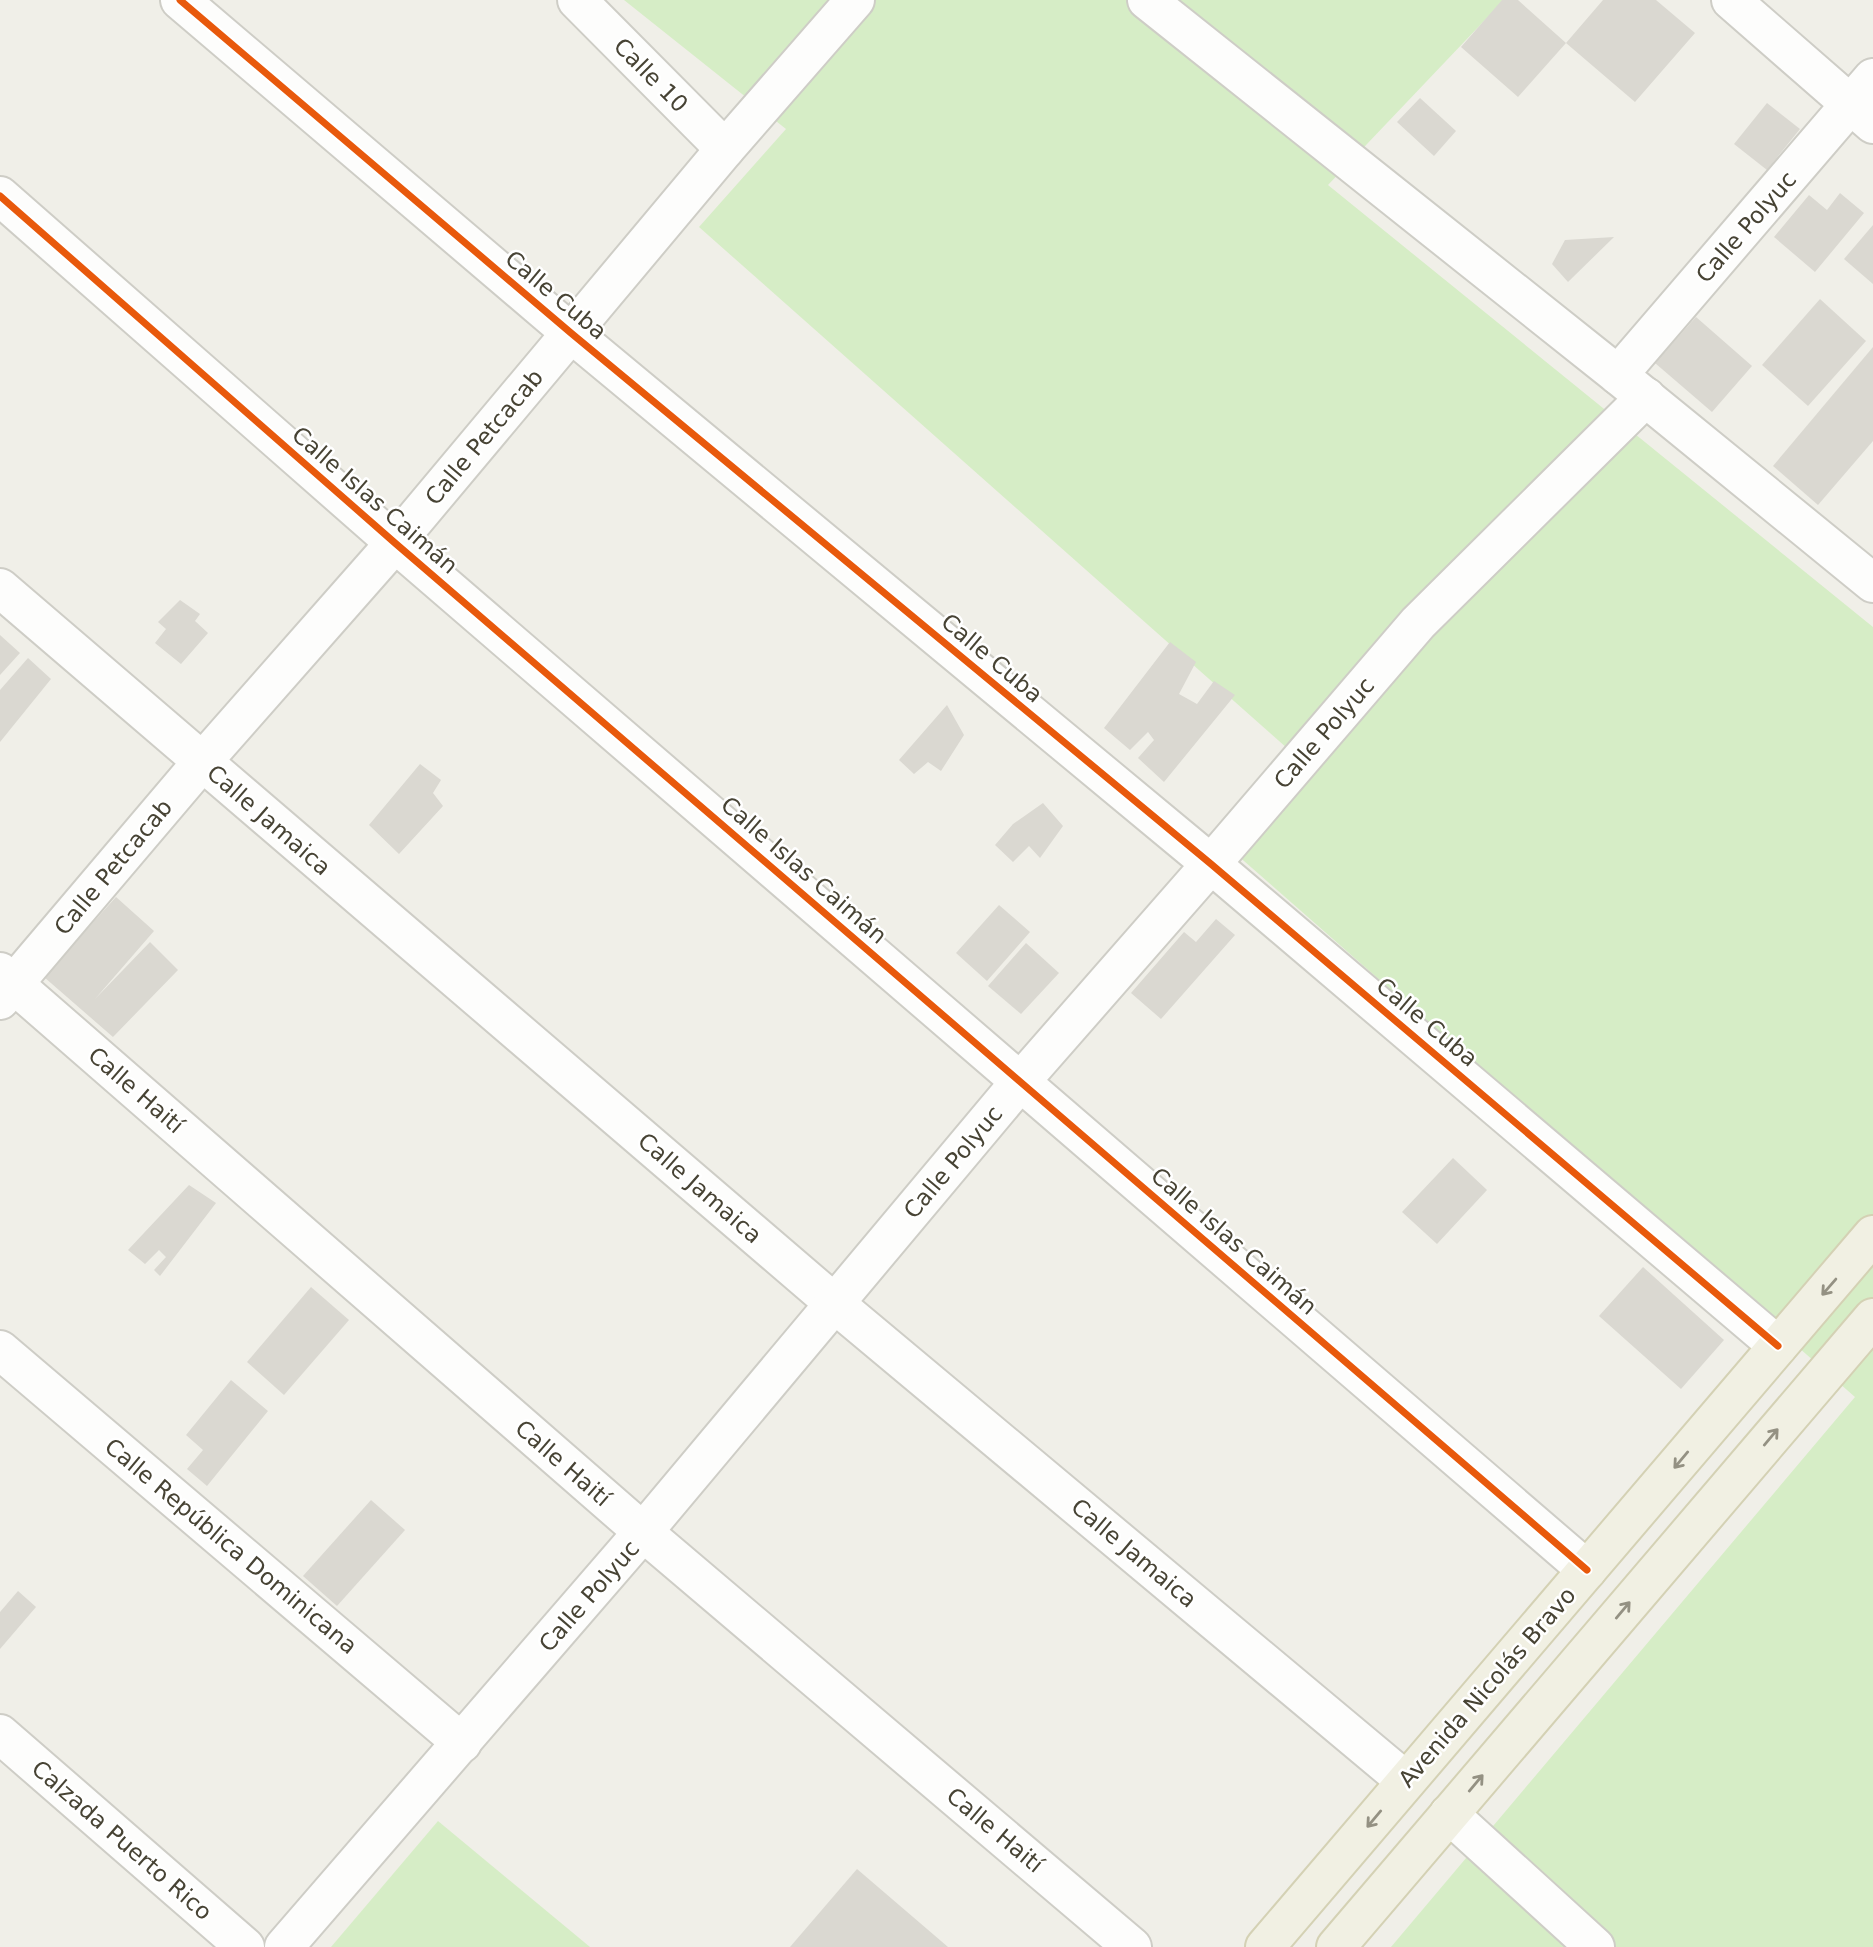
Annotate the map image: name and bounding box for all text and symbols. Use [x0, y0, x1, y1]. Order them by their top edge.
street label: Calle 10 [609, 33, 693, 117]
street label: Calle Polyuc [1691, 166, 1801, 288]
street label: Calle Cuba [500, 245, 612, 345]
street label: Calle Petcacab [420, 364, 548, 510]
street label: Calle Islas Caimán [287, 421, 463, 579]
street label: Calle Cuba [936, 608, 1048, 708]
street label: Calle Polyuc [1269, 672, 1379, 794]
street label: Calle Jamaica [202, 759, 336, 881]
street label: Calle Islas Caimán [716, 791, 892, 949]
street label: Calle Petcacab [49, 794, 177, 940]
street label: Calle Cuba [1371, 972, 1483, 1072]
street label: Calle Haití [83, 1042, 189, 1139]
street label: Calle Polyuc [898, 1100, 1008, 1224]
street label: Calle Jamaica [633, 1127, 767, 1249]
street label: Calle Islas Caimán [1146, 1162, 1322, 1320]
one-way arrow [1821, 1278, 1837, 1296]
street label: Calle Haití [510, 1415, 616, 1512]
one-way arrow [1763, 1429, 1779, 1447]
street label: Calle República Dominicana [100, 1433, 362, 1659]
one-way arrow [1673, 1451, 1689, 1469]
street label: Calle Jamaica [1066, 1493, 1202, 1613]
street label: Calle Polyuc [534, 1535, 644, 1657]
street label: Avenida Nicolás Bravo [1393, 1582, 1581, 1792]
one-way arrow [1616, 1602, 1631, 1620]
street label: Calzada Puerto Rico [27, 1755, 217, 1925]
one-way arrow [1468, 1775, 1484, 1793]
street label: Calle Haití [942, 1782, 1049, 1878]
one-way arrow [1366, 1810, 1382, 1828]

